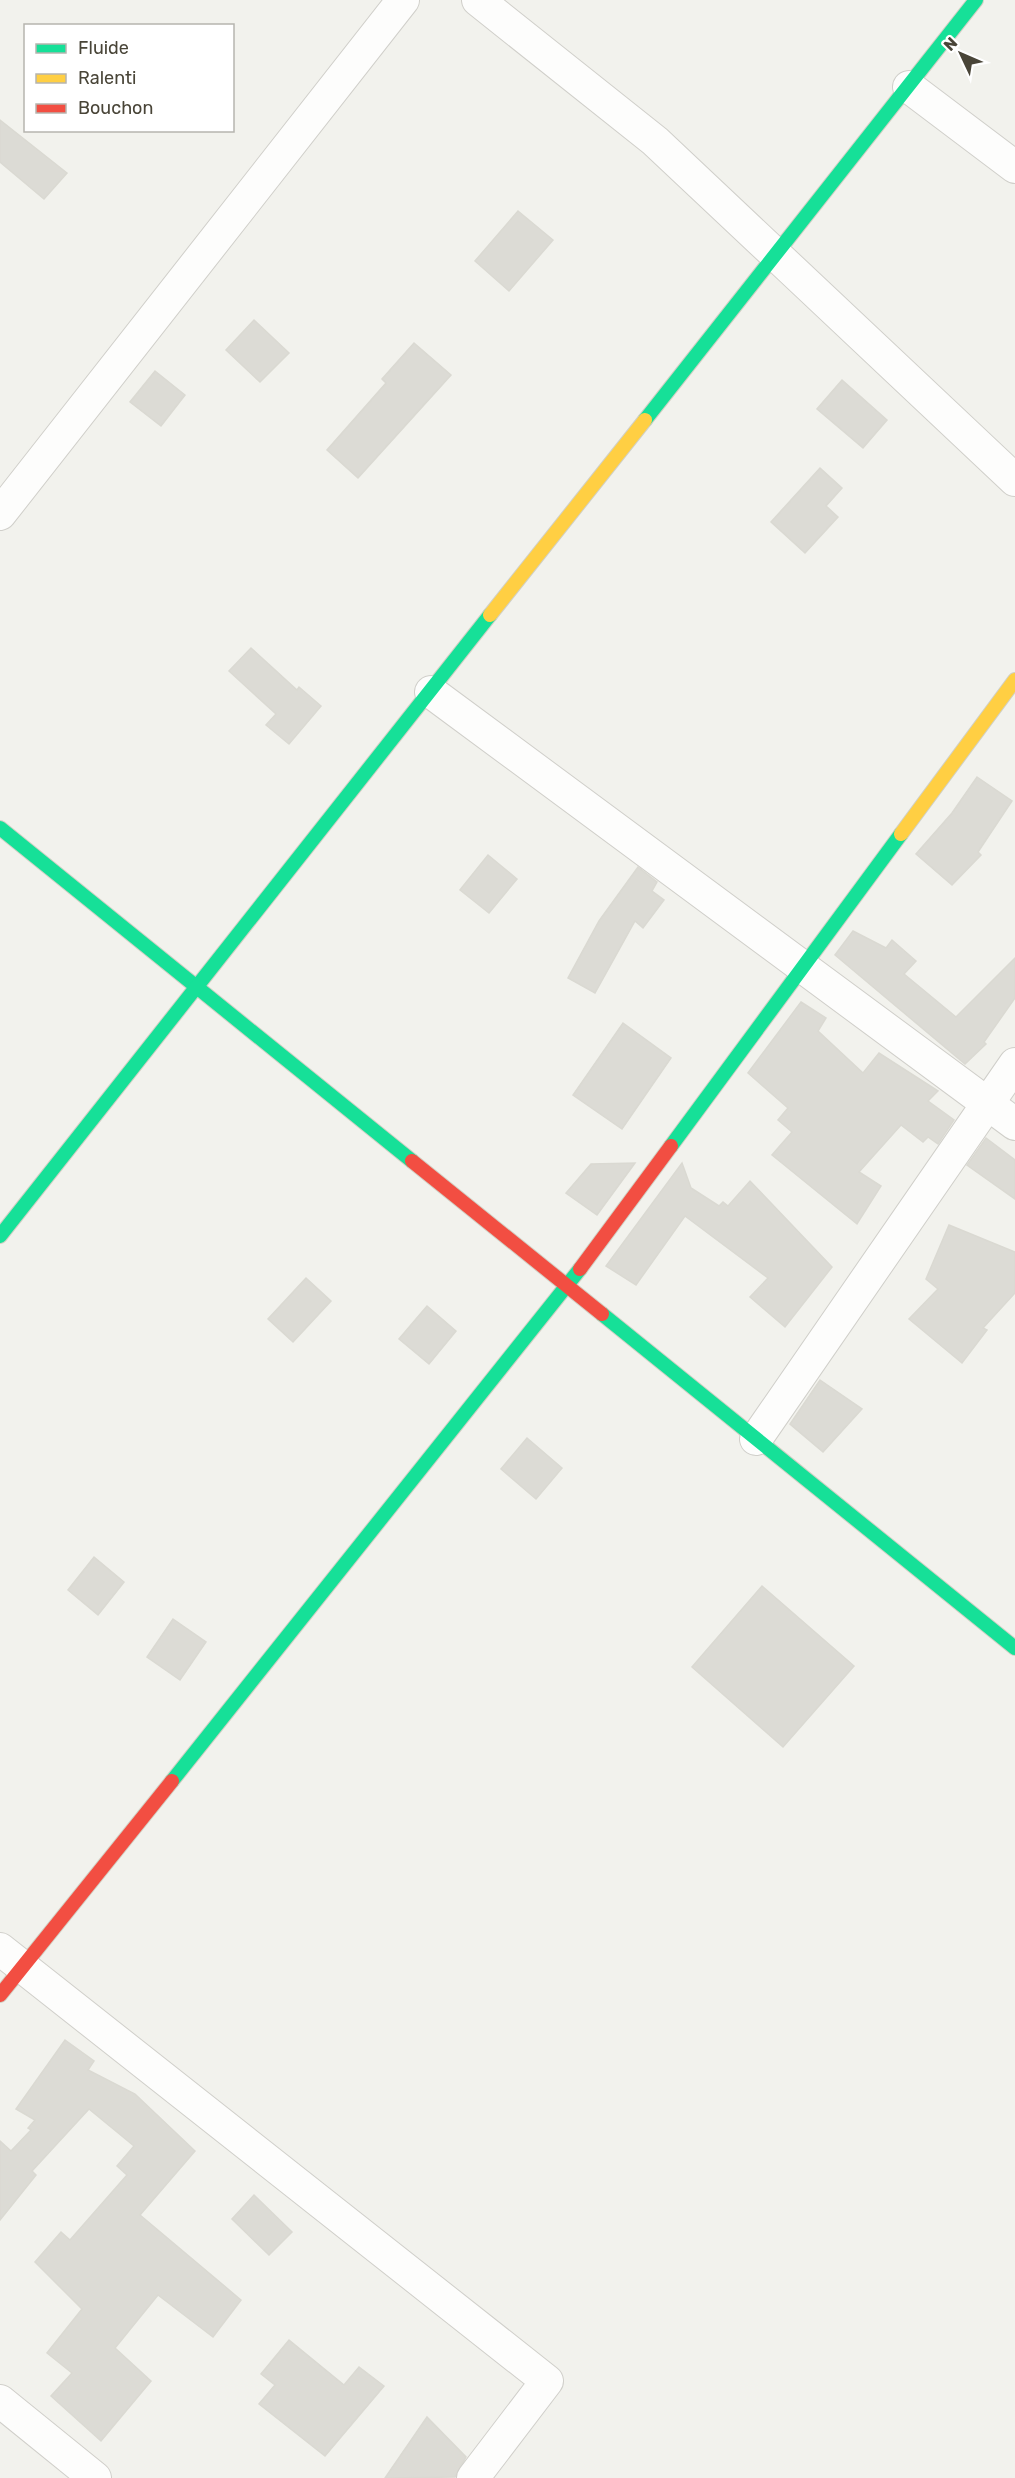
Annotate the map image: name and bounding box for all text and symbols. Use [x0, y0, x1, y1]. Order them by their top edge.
legend [24, 24, 234, 132]
north arrow [931, 24, 991, 84]
text: N [940, 33, 961, 55]
text: Fluide [78, 37, 129, 59]
text: Ralenti [78, 67, 136, 89]
text: Bouchon [78, 97, 153, 119]

